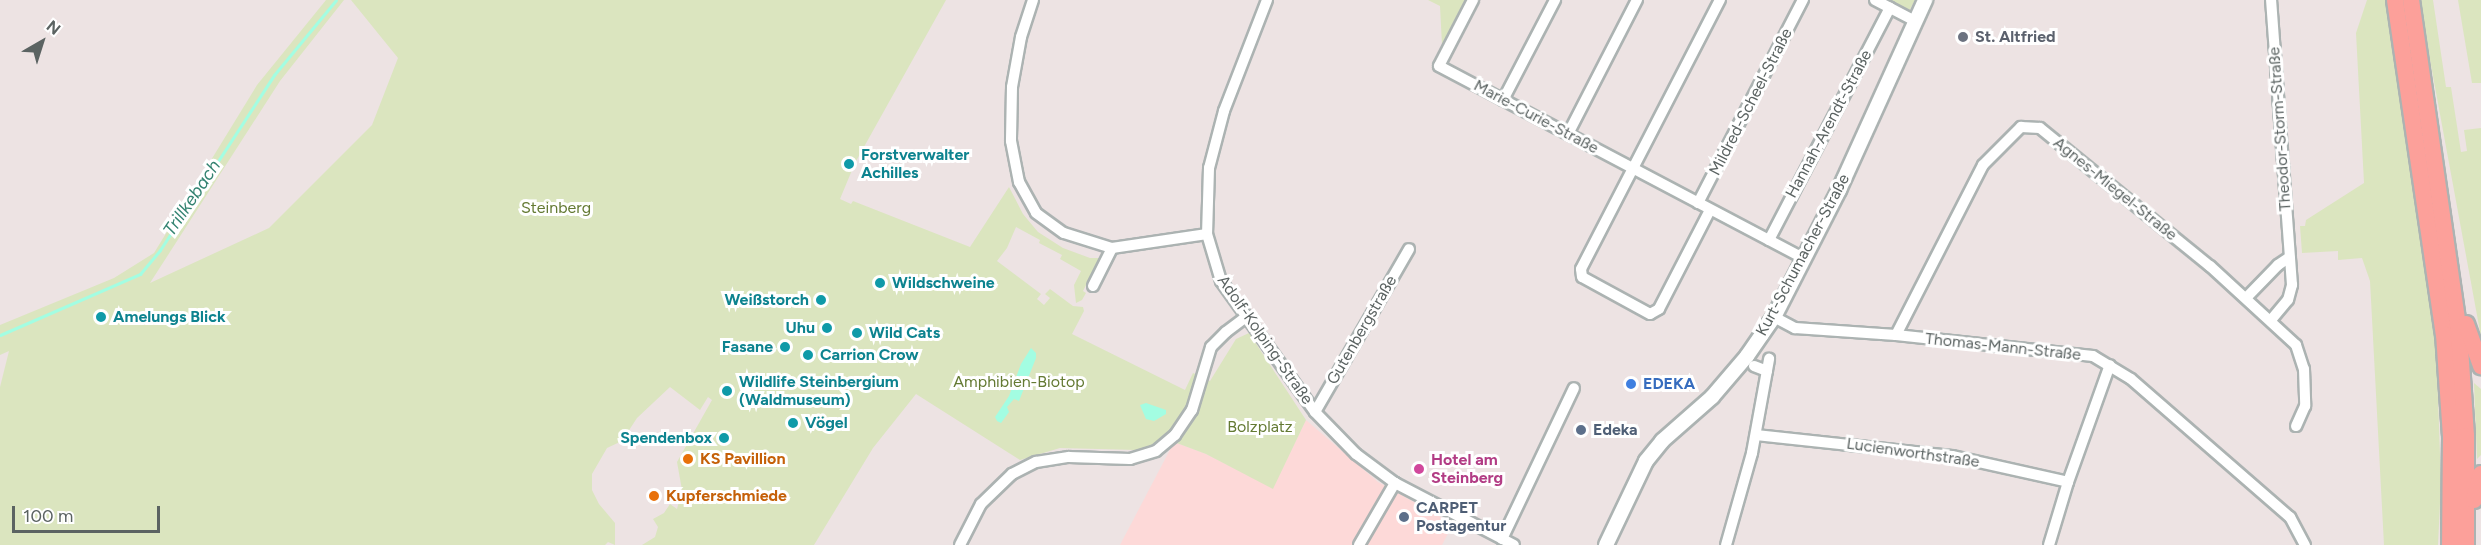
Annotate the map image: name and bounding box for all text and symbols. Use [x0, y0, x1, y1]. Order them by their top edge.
north arrow [12, 12, 72, 72]
text: N [43, 16, 64, 39]
street label: Mildred-Scheel-Straße [1706, 25, 1796, 179]
place label: St. Altfried [1975, 27, 2056, 47]
marker: St. Altfried [1956, 30, 1970, 44]
street label: Theodor-Storm-Straße [2265, 46, 2295, 212]
street label: Hannah-Arendt-Straße [1782, 47, 1876, 201]
street label: Marie-Curie-Straße [1470, 76, 1602, 158]
street label: Agnes-Miegel-Straße [2049, 133, 2181, 245]
place label: Forstverwalter Achilles [861, 145, 969, 183]
water label: Trillkebach [159, 156, 225, 240]
marker: Forstverwalter Achilles [842, 157, 856, 171]
street label: Kurt-Schumacher-Straße [1752, 171, 1854, 339]
park label: Steinberg [521, 198, 591, 218]
street label: Adolf-Kolping-Straße [1213, 272, 1317, 408]
street label: Gutenbergstraße [1323, 272, 1401, 388]
place label: Wildschweine [892, 273, 995, 293]
marker: Wildschweine [873, 276, 887, 290]
place label: Weißstorch [725, 290, 809, 310]
marker: Weißstorch [814, 293, 828, 307]
place label: Amelungs Blick [113, 307, 225, 327]
marker: Amelungs Blick [94, 310, 108, 324]
place label: Uhu [786, 318, 815, 338]
marker: Uhu [820, 321, 834, 335]
place label: Wild Cats [869, 323, 940, 343]
marker: Wild Cats [850, 326, 864, 340]
street label: Thomas-Mann-Straße [1924, 329, 2082, 365]
place label: Fasane [722, 337, 773, 357]
marker: Fasane [778, 340, 792, 354]
place label: Carrion Crow [820, 345, 919, 365]
marker: Carrion Crow [801, 348, 815, 362]
place label: Wildlife Steinbergium (Waldmuseum) [739, 372, 899, 410]
park label: Amphibien-Biotop [953, 372, 1085, 392]
place label: EDEKA [1643, 374, 1695, 394]
marker: EDEKA [1624, 377, 1638, 391]
marker: Wildlife Steinbergium (Waldmuseum) [720, 384, 734, 398]
place label: Vögel [805, 413, 848, 433]
marker: Vögel [786, 416, 800, 430]
park label: Bolzplatz [1227, 417, 1293, 437]
place label: Edeka [1593, 420, 1638, 440]
marker: Edeka [1574, 423, 1588, 437]
place label: Spendenbox [620, 428, 712, 448]
marker: Spendenbox [717, 431, 731, 445]
street label: Lucienworthstraße [1845, 434, 1981, 472]
place label: KS Pavillion [700, 449, 786, 469]
place label: Hotel am Steinberg [1431, 450, 1503, 488]
marker: KS Pavillion [681, 452, 695, 466]
marker: Hotel am Steinberg [1412, 462, 1426, 476]
place label: Kupferschmiede [666, 486, 787, 506]
marker: Kupferschmiede [647, 489, 661, 503]
scale bar [15, 494, 164, 532]
place label: CARPET Postagentur [1416, 498, 1506, 536]
text: 100 m [23, 505, 73, 527]
marker: CARPET Postagentur [1397, 510, 1411, 524]

